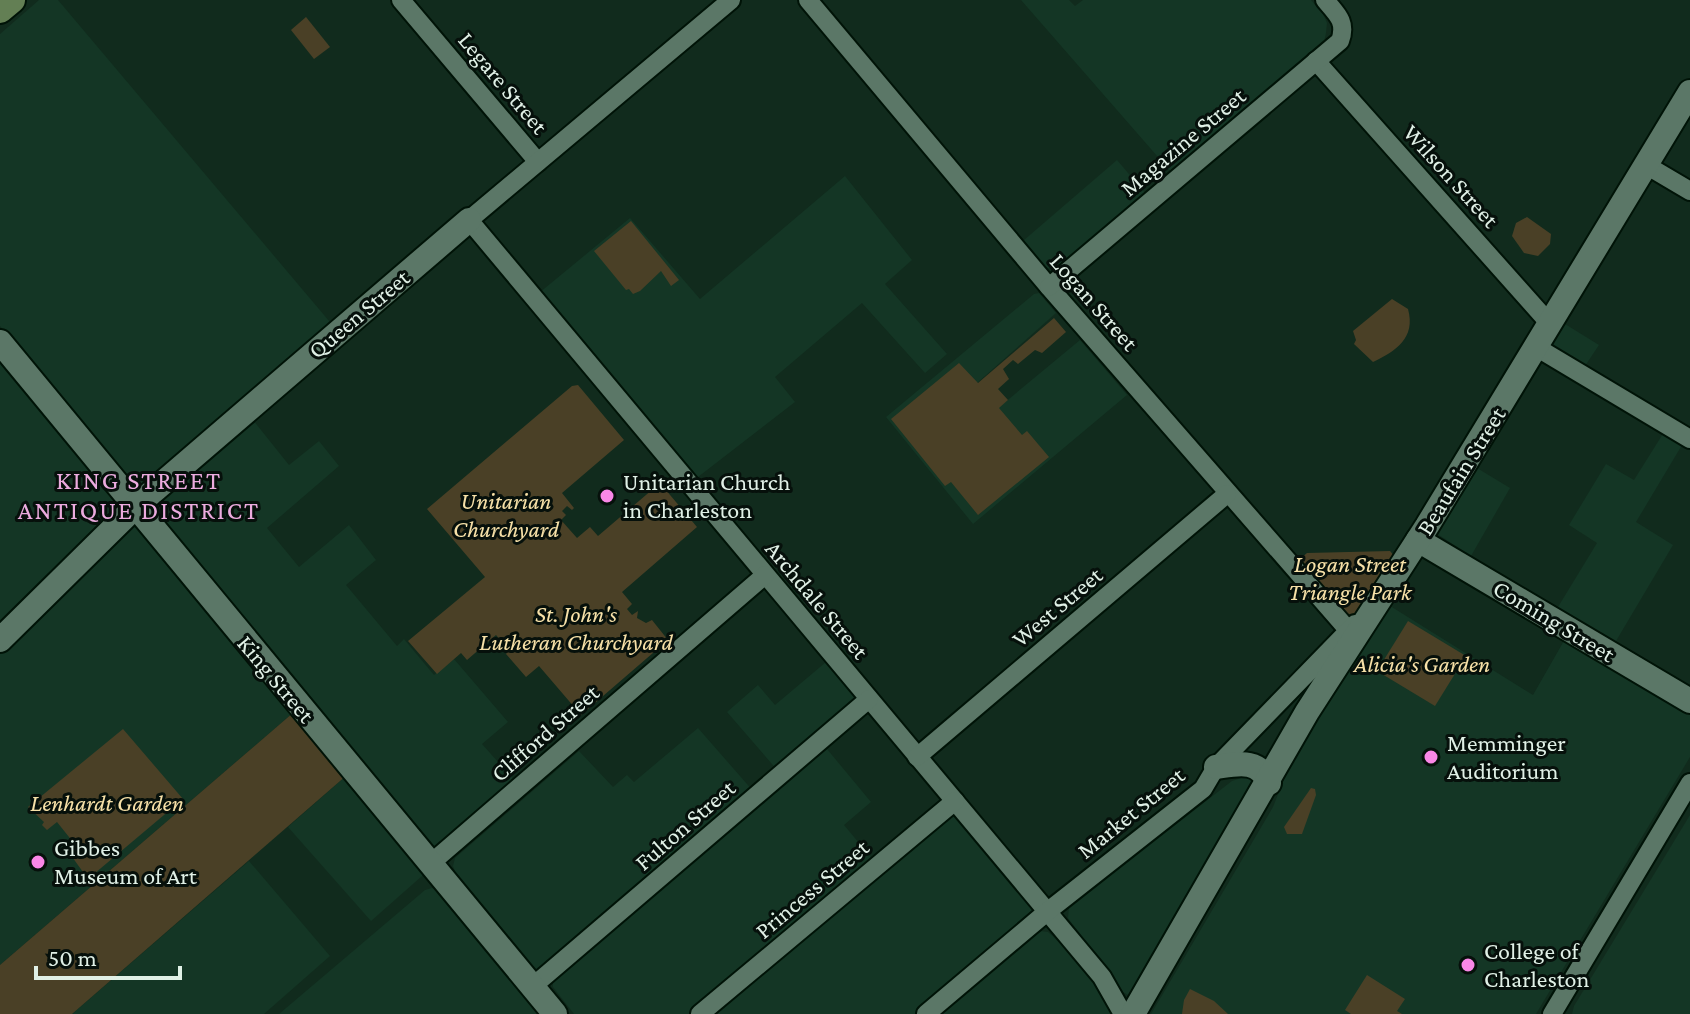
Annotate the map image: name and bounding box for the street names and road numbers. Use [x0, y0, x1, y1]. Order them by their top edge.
street label: Legare Street [453, 26, 554, 140]
street label: Magazine Street [1115, 81, 1251, 202]
street label: Wilson Street [1398, 119, 1505, 233]
street label: Logan Street [1045, 247, 1145, 357]
street label: Queen Street [303, 263, 415, 364]
street label: Beaufain Street [1411, 401, 1511, 540]
street label: Archdale Street [760, 535, 875, 665]
street label: West Street [1006, 560, 1108, 652]
street label: Coming Street [1489, 574, 1621, 668]
street label: King Street [232, 630, 321, 728]
street label: Clifford Street [485, 678, 605, 787]
street label: Market Street [1072, 761, 1190, 864]
street label: Fulton Street [629, 773, 741, 875]
street label: Princess Street [749, 833, 875, 944]

